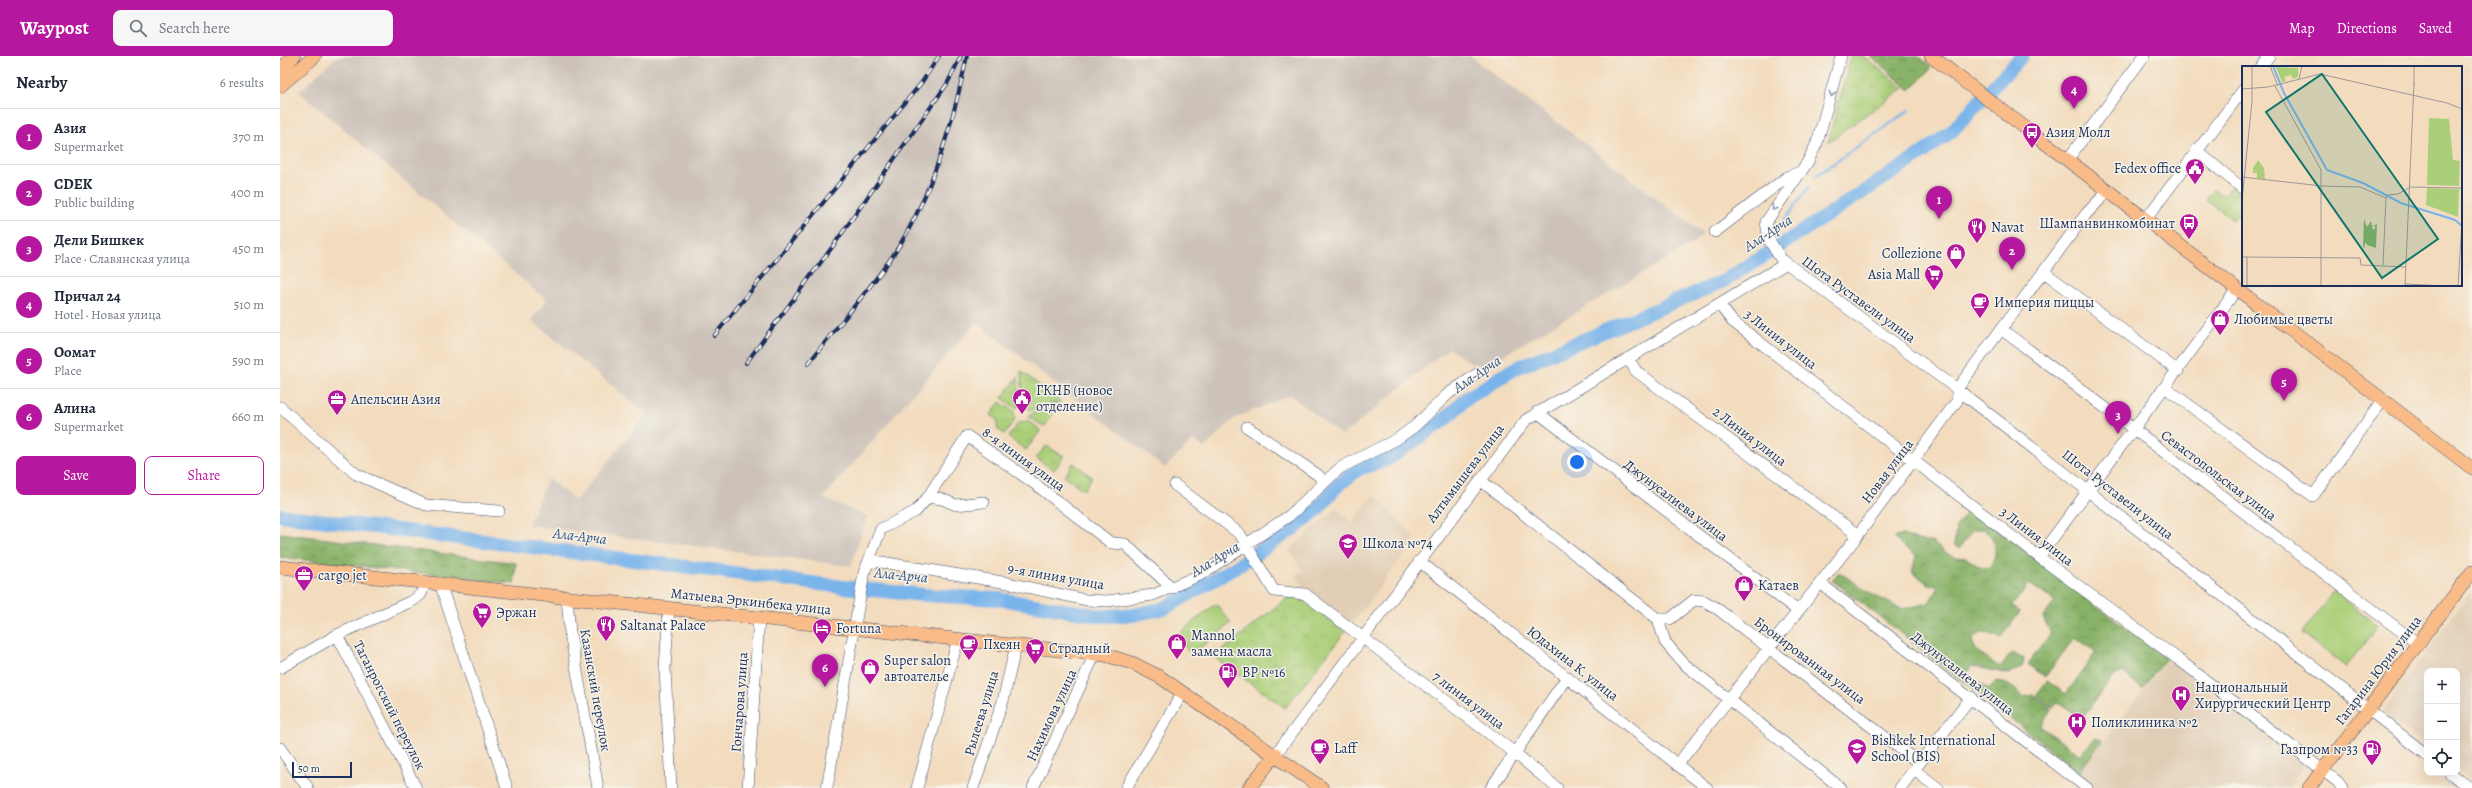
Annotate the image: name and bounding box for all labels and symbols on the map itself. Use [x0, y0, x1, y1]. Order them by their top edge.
inset map [2242, 66, 2462, 286]
pin: 4 [2061, 76, 2087, 109]
one-way arrow [1828, 91, 1836, 97]
bus stop icon: Азия Молл [2021, 121, 2043, 149]
place label: Азия Молл [2045, 123, 2111, 142]
public building icon: Fedex office [2184, 157, 2206, 185]
place label: Fedex office [2114, 159, 2181, 178]
pin: 1 [1926, 186, 1952, 219]
one-way arrow [1772, 204, 1779, 211]
water label: Ала-Арча [1739, 210, 1796, 257]
bus stop icon: Шампанвинкомбинат [2178, 212, 2200, 240]
place label: Шампанвинкомбинат [2039, 214, 2175, 233]
restaurant icon: Navat [1966, 216, 1988, 244]
place label: Navat [1991, 218, 2025, 237]
pin: 2 [1999, 237, 2025, 270]
shop icon: Cоllezione [1945, 242, 1967, 270]
place label: Cоllezione [1882, 244, 1942, 263]
street label: Шота Руставели улица [1798, 252, 1920, 348]
supermarket icon: Asia Mall [1923, 263, 1945, 291]
place label: Asia Mall [1867, 265, 1921, 284]
cafe icon: Империя пиццы [1969, 291, 1991, 319]
place label: Империя пиццы [1994, 293, 2094, 312]
street label: 3 Линия улица [1740, 305, 1821, 374]
shop icon: Любимые цветы [2209, 308, 2231, 336]
place label: Любимые цветы [2234, 310, 2333, 329]
water label: Ала-Арча [1448, 351, 1505, 398]
pin: 5 [2271, 368, 2297, 401]
place label: ГКНБ (новое отделение) [1036, 381, 1113, 416]
public building icon: ГКНБ (новое отделение) [1011, 387, 1033, 415]
office icon: Апельсин Азия [326, 388, 348, 416]
place label: Апельсин Азия [350, 390, 441, 409]
pin: 3 [2105, 401, 2131, 434]
street label: 2 Линия улица [1709, 402, 1791, 471]
street label: Алтымышева улица [1421, 420, 1509, 527]
street label: 8-я линия улица [978, 423, 1069, 496]
street label: Севастопольская улица [2157, 426, 2281, 526]
street label: Новая улица [1857, 435, 1918, 507]
street label: Шота Руставели улица [2058, 445, 2178, 544]
your location [1567, 452, 1587, 472]
street label: Джунусалиева улица [1620, 455, 1732, 546]
street label: 3 Линия улица [1996, 503, 2078, 571]
water label: Ала-Арча [551, 523, 608, 549]
school or university icon: Школа №74 [1337, 532, 1359, 560]
place label: Школа №74 [1362, 534, 1433, 553]
water label: Ала-Арча [1186, 537, 1243, 582]
street label: 9-я линия улица [1006, 559, 1106, 594]
water label: Ала-Арча [872, 562, 929, 588]
office icon: cargo jet [293, 564, 315, 592]
place label: cargo jet [318, 566, 367, 585]
shop icon: Катаев [1733, 574, 1755, 602]
place label: Катаев [1758, 576, 1799, 595]
street label: Матыева Эркинбека улица [670, 584, 833, 619]
supermarket icon: Эржан [471, 601, 493, 629]
place label: Эржан [496, 603, 537, 622]
street label: Гагарина Юрия улица [2331, 611, 2426, 729]
street label: Бронированная улица [1750, 612, 1870, 709]
restaurant icon: Saltanat Palace [595, 614, 617, 642]
place label: Saltanat Palace [620, 616, 706, 635]
hotel icon: Fortuna [811, 617, 833, 645]
place label: Fortuna [836, 619, 882, 638]
street label: Юдахина К. улица [1523, 622, 1623, 705]
place label: Mannol замена масла [1191, 626, 1272, 661]
street label: Казанский переулок [575, 627, 616, 753]
street label: Джунусалиева улица [1907, 627, 2018, 720]
shop icon: Mannol замена масла [1166, 632, 1188, 660]
cafe icon: Пхеян [958, 633, 980, 661]
place label: Пхеян [983, 635, 1021, 654]
street label: Таганрогский переулок [349, 637, 430, 773]
supermarket icon: Страдный [1024, 637, 1046, 665]
place label: Страдный [1049, 639, 1110, 658]
street label: Гончарова улица [727, 651, 753, 753]
place label: Super salon автоателье [884, 651, 951, 686]
pin: 6 [812, 654, 838, 687]
shop icon: Super salon автоателье [859, 657, 881, 685]
fuel station icon: BP №16 [1217, 661, 1239, 689]
place label: BP №16 [1242, 663, 1285, 682]
street label: Нахимова улица [1022, 665, 1081, 764]
street label: 7 линия улица [1429, 667, 1509, 734]
street label: Рылеева улица [959, 668, 1004, 758]
place label: Национальный Хирургический Центр [2195, 678, 2331, 713]
hospital icon: Национальный Хирургический Центр [2170, 684, 2192, 712]
hospital icon: Поликлиника №2 [2066, 711, 2088, 739]
place label: Поликлиника №2 [2091, 713, 2198, 732]
place label: Bishkek International School (BIS) [1871, 731, 1996, 766]
cafe icon: Laff [1309, 737, 1331, 765]
school or university icon: Bishkek International School (BIS) [1846, 737, 1868, 765]
fuel station icon: Газпром №33 [2361, 738, 2383, 766]
place label: Laff [1334, 739, 1359, 758]
place label: Газпром №33 [2280, 740, 2358, 759]
scale bar [292, 760, 352, 779]

